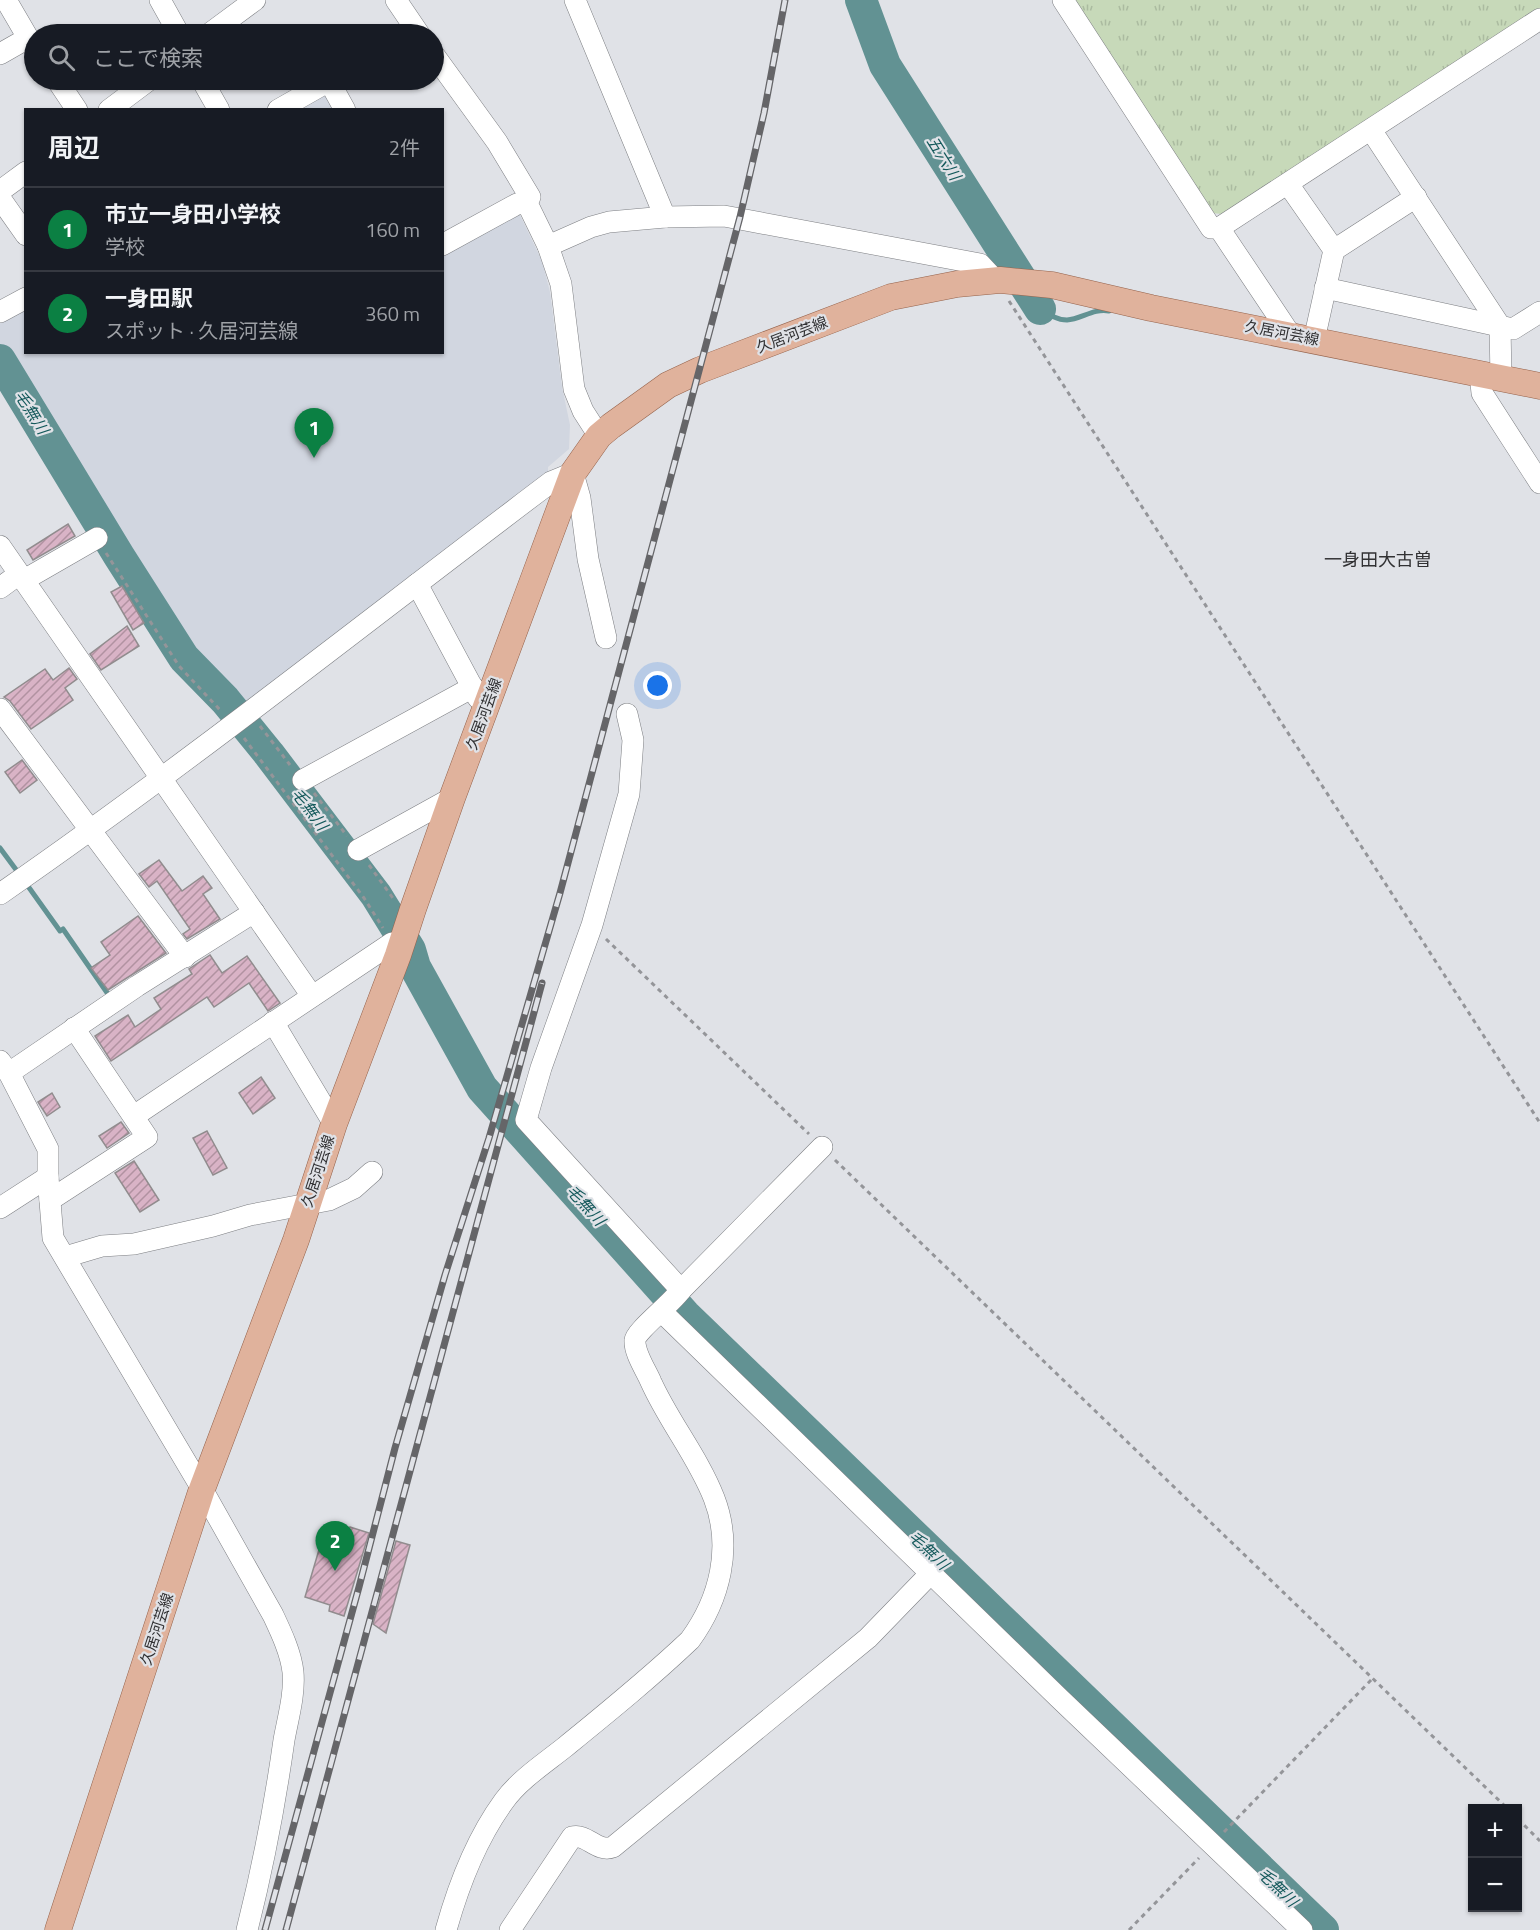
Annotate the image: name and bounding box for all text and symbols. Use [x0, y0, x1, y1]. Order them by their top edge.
search box [24, 24, 444, 90]
icon: search [45, 41, 78, 74]
text: ここで検索 [93, 41, 203, 75]
text: 周辺 [48, 128, 100, 167]
water label: 五六川 [921, 131, 968, 186]
text: 2件 [389, 132, 420, 163]
text: 市立一身田小学校 [105, 197, 281, 231]
text: 1 [62, 214, 73, 245]
text: 160 m [365, 214, 420, 245]
text: 学校 [105, 231, 145, 262]
text: 一身田駅 [105, 281, 193, 315]
text: 2 [62, 298, 73, 329]
text: 360 m [365, 298, 420, 329]
street label: 久居河芸線 [753, 310, 831, 359]
street label: 久居河芸線 [1243, 314, 1321, 351]
text: スポット · 久居河芸線 [105, 315, 298, 346]
water label: 毛無川 [9, 385, 56, 440]
pin: 1 [294, 408, 334, 458]
district label: 一身田大古曽 [1324, 546, 1432, 573]
your location [643, 671, 672, 700]
street label: 久居河芸線 [460, 675, 507, 753]
water label: 毛無川 [286, 783, 335, 837]
street label: 久居河芸線 [295, 1132, 340, 1210]
water label: 毛無川 [561, 1179, 612, 1232]
pin: 2 [316, 1522, 354, 1571]
water label: 毛無川 [903, 1525, 956, 1577]
street label: 久居河芸線 [134, 1590, 179, 1668]
map controls [1468, 1804, 1522, 1912]
button: + [1468, 1804, 1522, 1858]
button: − [1468, 1858, 1522, 1912]
water label: 毛無川 [1252, 1862, 1305, 1914]

